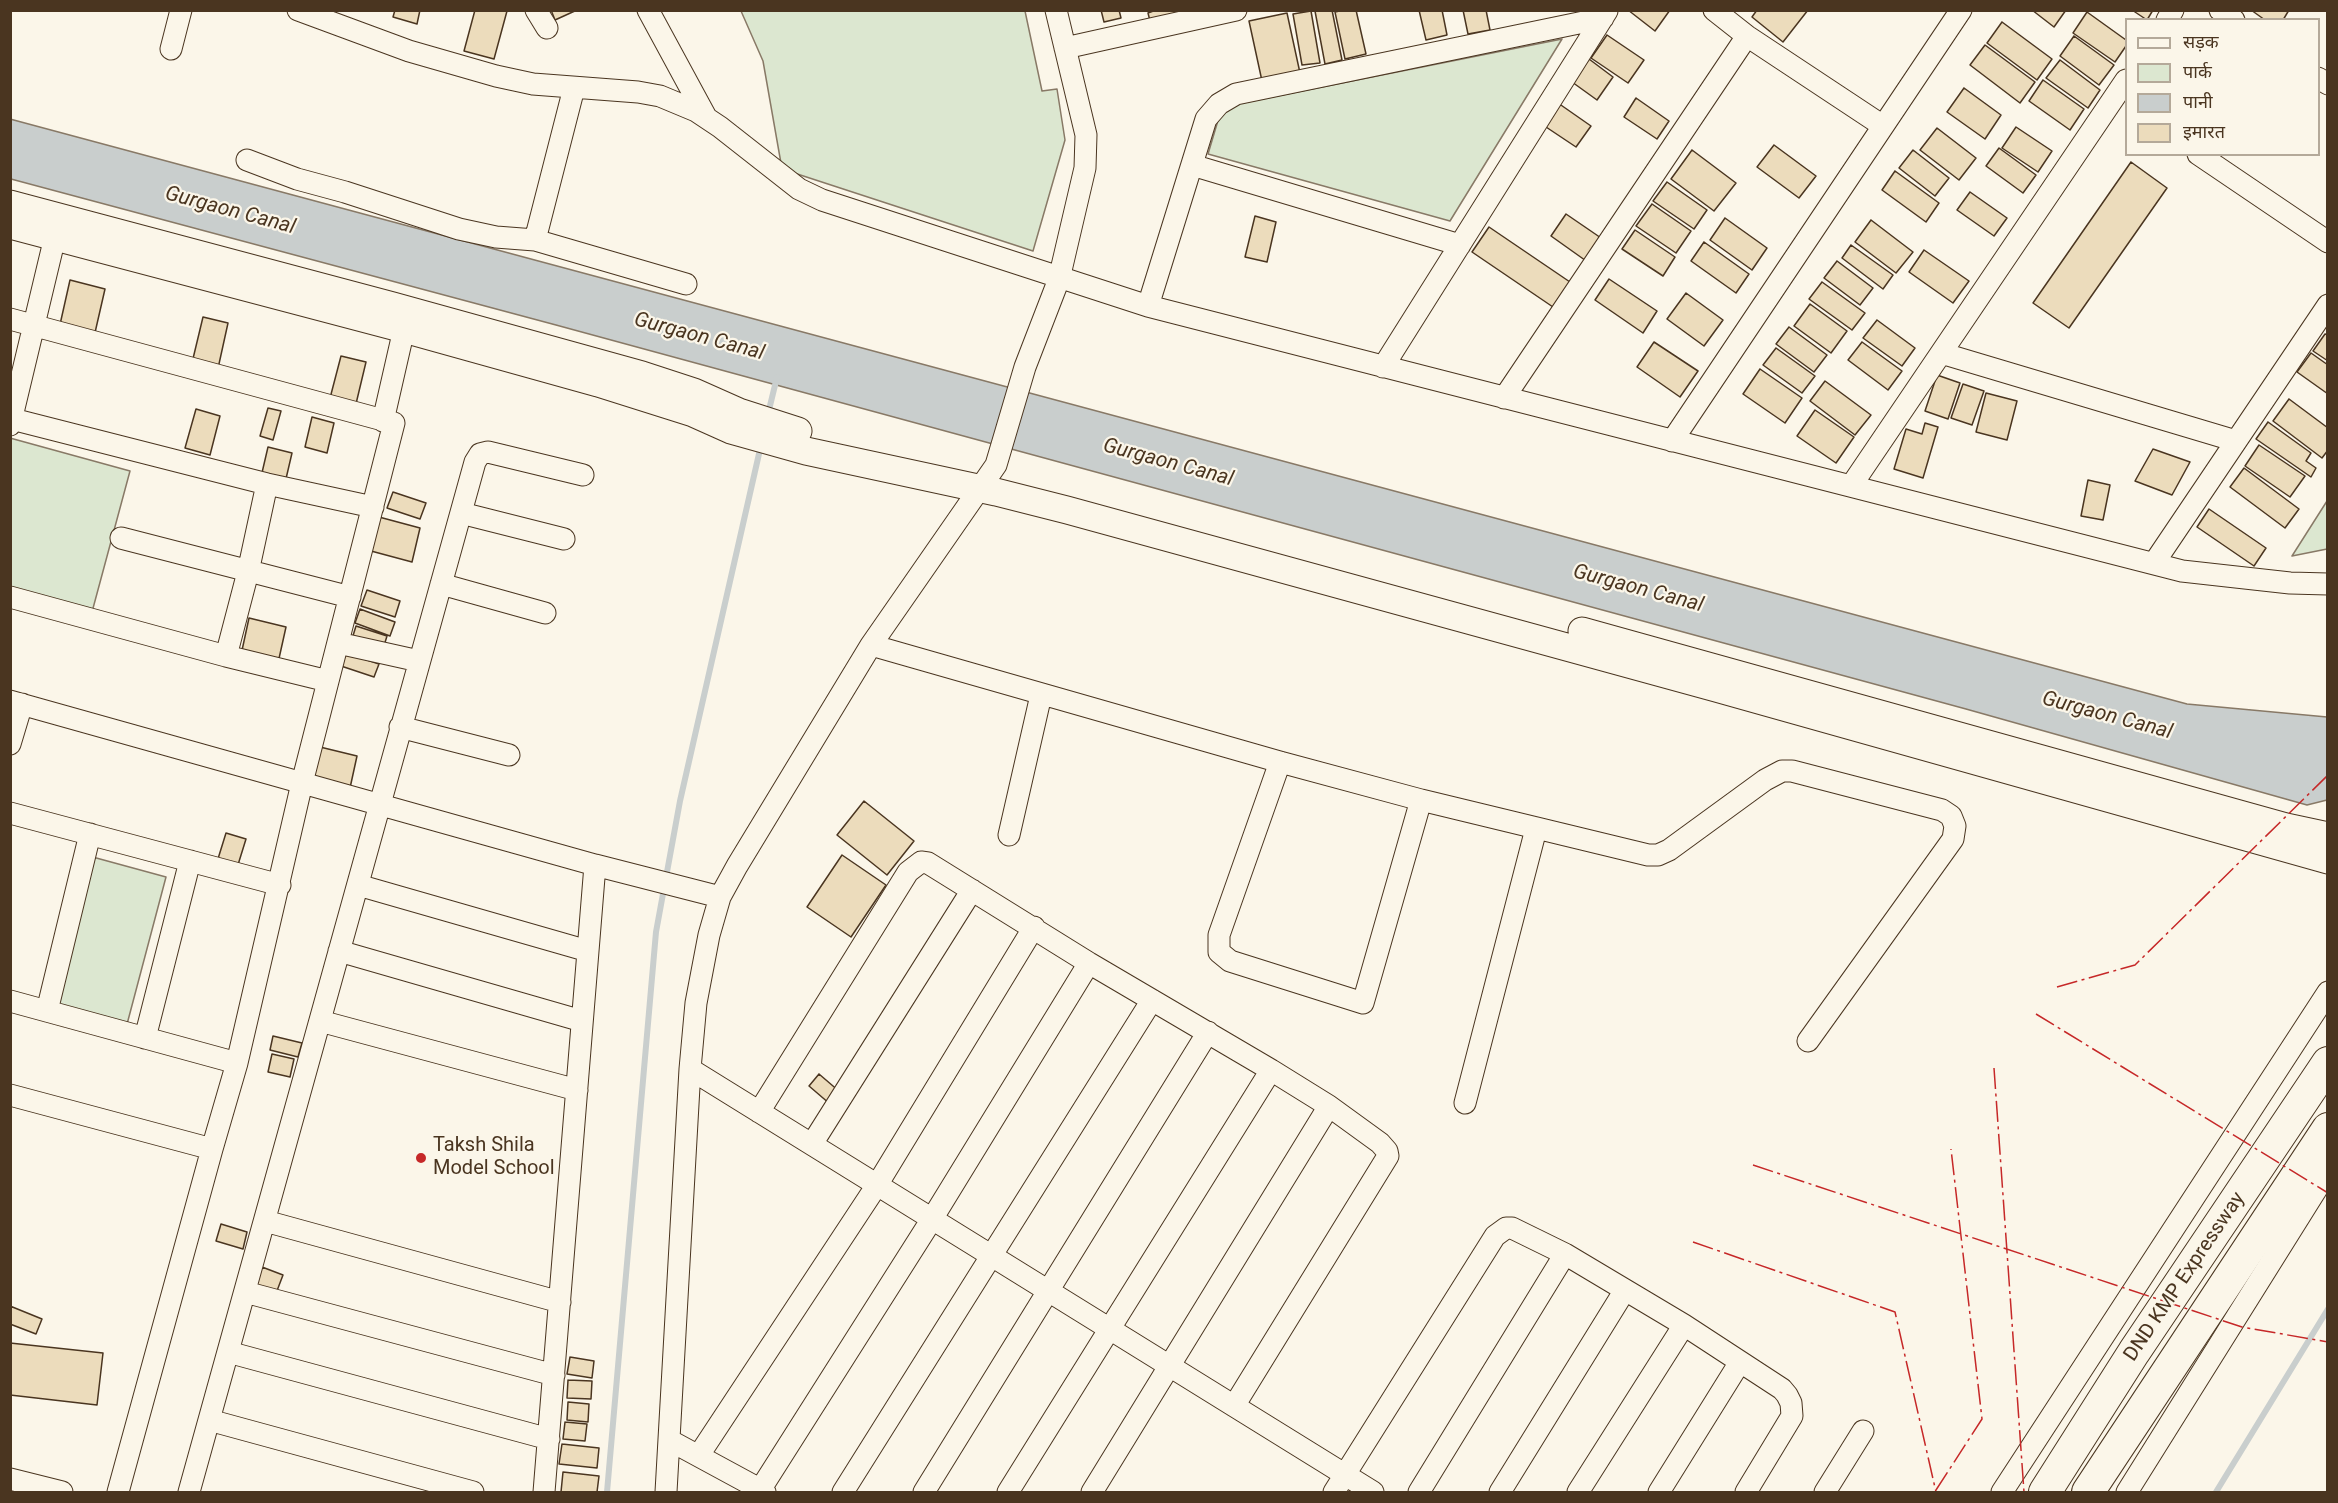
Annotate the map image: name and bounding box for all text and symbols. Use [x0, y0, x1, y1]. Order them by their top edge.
legend [2125, 18, 2320, 156]
text: सड़क [2183, 31, 2219, 52]
text: पार्क [2183, 61, 2212, 82]
text: पानी [2183, 91, 2213, 112]
text: इमारत [2183, 121, 2225, 142]
water label: Gurgaon Canal [162, 181, 298, 241]
water label: Gurgaon Canal [631, 307, 767, 367]
water label: Gurgaon Canal [1100, 433, 1236, 493]
water label: Gurgaon Canal [1570, 559, 1706, 619]
water label: Gurgaon Canal [2039, 686, 2175, 746]
place label: Taksh Shila Model School [433, 1134, 555, 1181]
marker: Taksh Shila Model School [414, 1151, 428, 1165]
street label: DND KMP Expressway [2120, 1188, 2250, 1366]

